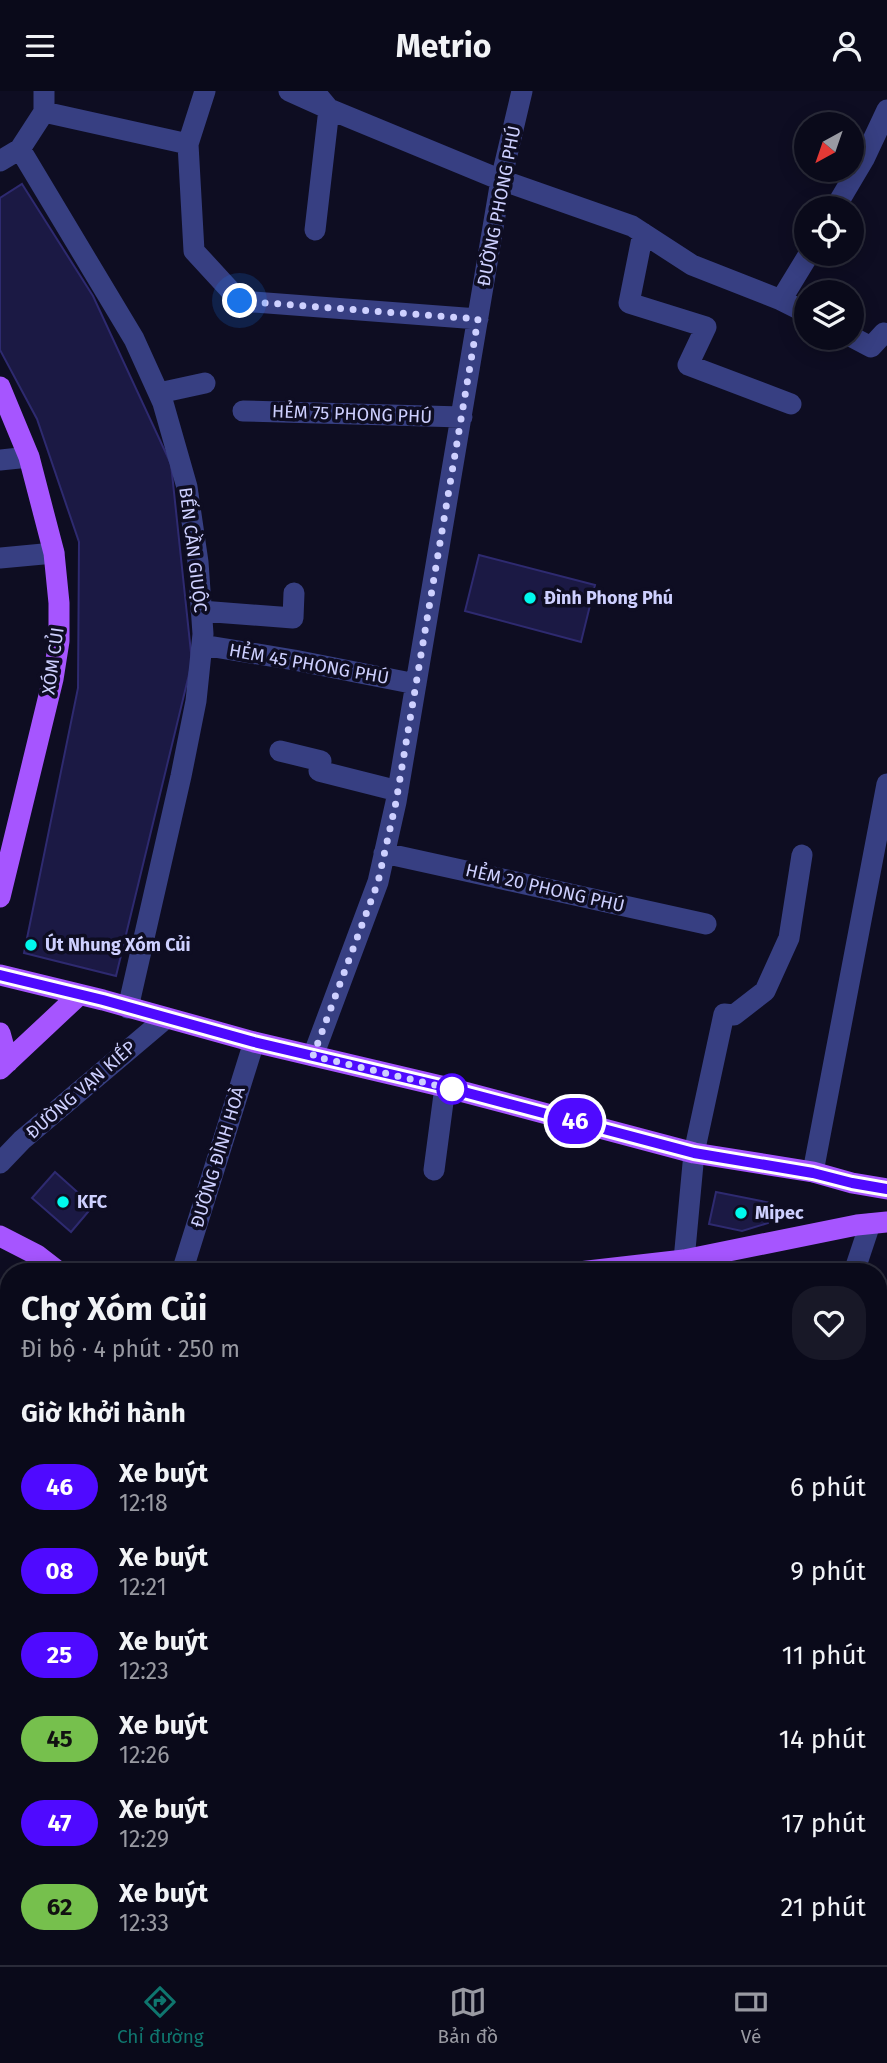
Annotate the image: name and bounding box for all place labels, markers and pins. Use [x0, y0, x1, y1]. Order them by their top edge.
place label: Đình Phong Phú [544, 587, 673, 609]
marker: Đình Phong Phú [522, 590, 538, 606]
place label: Út Nhung Xóm Củi [45, 933, 191, 956]
marker: Út Nhung Xóm Củi [23, 937, 39, 953]
unlabelled marker [437, 1074, 467, 1104]
place label: KFC [77, 1191, 108, 1213]
marker: KFC [55, 1194, 71, 1210]
place label: Mipec [755, 1202, 804, 1224]
marker: Mipec [733, 1205, 749, 1221]

